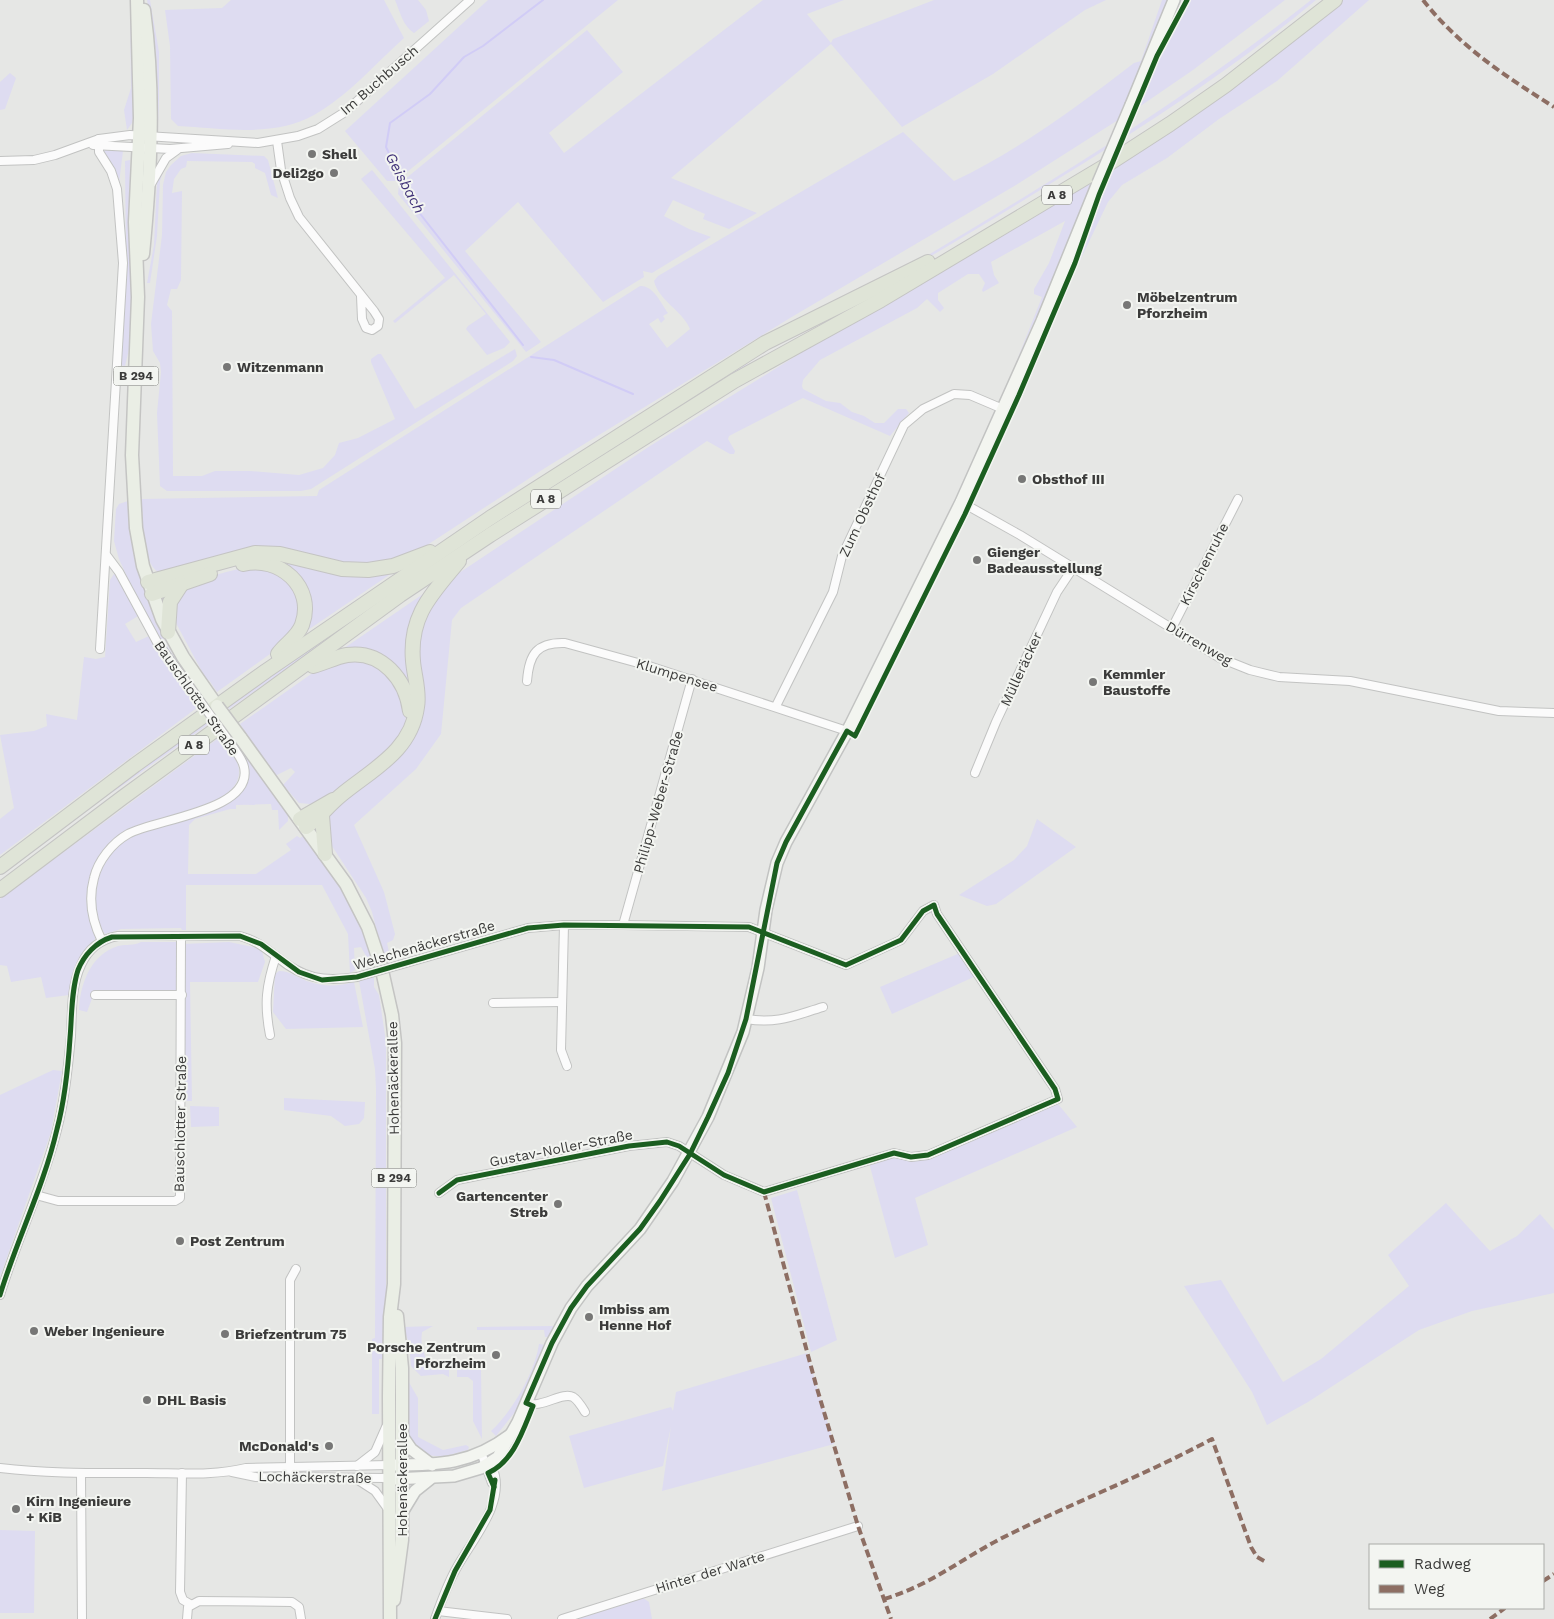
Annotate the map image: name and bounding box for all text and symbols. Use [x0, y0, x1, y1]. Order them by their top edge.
street label: Im Buchbusch [337, 42, 421, 118]
place label: Shell [322, 146, 357, 162]
marker: Shell [306, 148, 318, 160]
water label: Geisbach [381, 150, 429, 216]
place label: Deli2go [273, 165, 324, 181]
marker: Deli2go [328, 167, 340, 179]
road number: A 8 [1042, 186, 1072, 204]
place label: Möbelzentrum Pforzheim [1137, 289, 1238, 321]
marker: Möbelzentrum Pforzheim [1121, 299, 1133, 311]
place label: Witzenmann [237, 359, 324, 375]
marker: Witzenmann [221, 361, 233, 373]
road number: B 294 [114, 366, 158, 386]
street label: Zum Obsthof [836, 470, 889, 559]
place label: Obsthof III [1032, 471, 1105, 487]
marker: Obsthof III [1016, 473, 1028, 485]
road number: A 8 [531, 489, 561, 508]
street label: Kirschenruhe [1176, 520, 1232, 608]
place label: Gienger Badeausstellung [987, 544, 1102, 576]
marker: Gienger Badeausstellung [971, 554, 983, 566]
street label: Dürrenweg [1163, 618, 1235, 669]
street label: Mülleräcker [997, 629, 1045, 709]
street label: Bauschlotter Straße [151, 638, 243, 758]
street label: Klumpensee [634, 655, 720, 695]
place label: Kemmler Baustoffe [1103, 666, 1171, 698]
marker: Kemmler Baustoffe [1087, 676, 1099, 688]
street label: Philipp-Weber-Straße [630, 729, 686, 875]
road number: A 8 [179, 736, 209, 754]
street label: Welschenäckerstraße [351, 917, 497, 973]
street label: Hohenäckerallee [384, 1021, 402, 1135]
street label: Bauschlotter Straße [171, 1056, 189, 1192]
street label: Gustav-Noller-Straße [488, 1126, 634, 1170]
road number: B 294 [372, 1168, 416, 1188]
place label: Gartencenter Streb [456, 1188, 548, 1220]
marker: Gartencenter Streb [552, 1198, 564, 1210]
place label: Post Zentrum [190, 1233, 285, 1249]
marker: Post Zentrum [174, 1235, 186, 1247]
place label: Imbiss am Henne Hof [599, 1301, 672, 1333]
marker: Imbiss am Henne Hof [583, 1311, 595, 1323]
place label: Weber Ingenieure [44, 1323, 165, 1339]
marker: Weber Ingenieure [28, 1325, 40, 1337]
place label: Briefzentrum 75 [235, 1326, 347, 1342]
marker: Briefzentrum 75 [219, 1328, 231, 1340]
place label: Porsche Zentrum Pforzheim [367, 1339, 486, 1371]
marker: Porsche Zentrum Pforzheim [490, 1349, 502, 1361]
place label: DHL Basis [157, 1392, 227, 1408]
marker: DHL Basis [141, 1394, 153, 1406]
street label: Hohenäckerallee [394, 1423, 410, 1537]
place label: McDonald's [239, 1438, 320, 1454]
marker: McDonald's [323, 1440, 335, 1452]
street label: Lochäckerstraße [258, 1468, 372, 1486]
place label: Kirn Ingenieure + KiB [26, 1493, 131, 1525]
marker: Kirn Ingenieure + KiB [10, 1503, 22, 1515]
legend [1369, 1544, 1544, 1609]
street label: Hinter der Warte [653, 1548, 767, 1596]
text: Radweg [1414, 1555, 1471, 1573]
text: Weg [1414, 1580, 1445, 1598]

